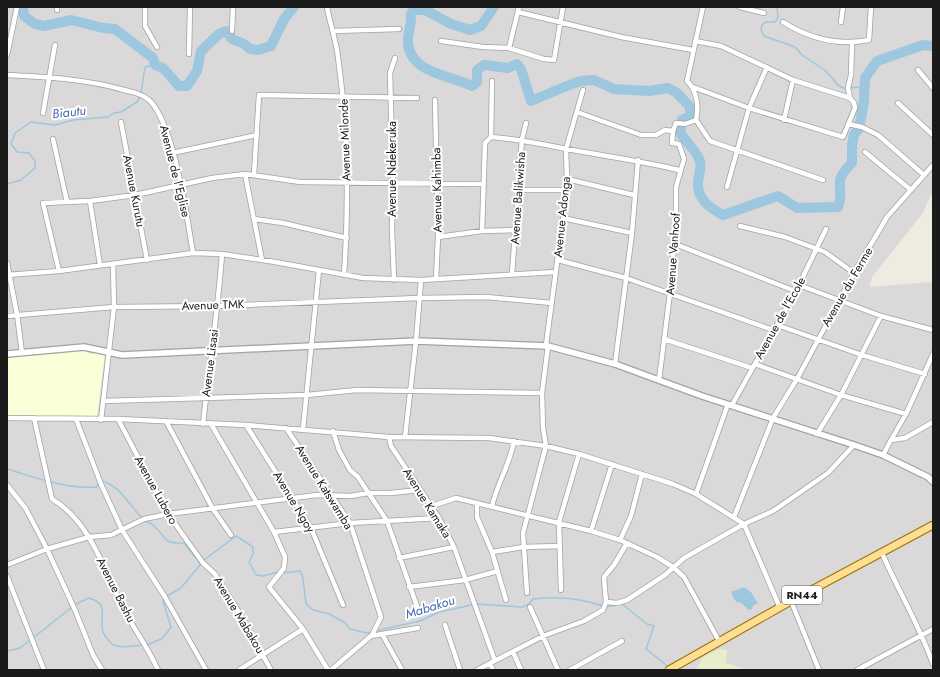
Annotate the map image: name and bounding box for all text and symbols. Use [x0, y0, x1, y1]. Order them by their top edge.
street label: Avenue Milonde [335, 98, 355, 182]
water label: Biautu [51, 100, 87, 123]
street label: Avenue Ndekeruka [383, 121, 401, 217]
street label: Avenue de l'Eglise [155, 123, 195, 219]
street label: Avenue Kahimba [427, 147, 447, 233]
street label: Avenue Balikwisha [506, 151, 530, 245]
street label: Avenue Kurutu [118, 153, 150, 229]
street label: Avenue Adonga [549, 175, 575, 258]
street label: Avenue Vanhoof [661, 212, 685, 296]
street label: Avenue du Ferme [817, 244, 877, 330]
street label: Avenue de l'Ecole [750, 274, 810, 362]
street label: Avenue TMK [181, 295, 245, 315]
street label: Avenue Lisasi [197, 328, 223, 398]
street label: Avenue Katswamba [291, 441, 357, 533]
street label: Avenue Lubero [130, 452, 182, 528]
street label: Avenue Kamaka [398, 464, 456, 542]
street label: Avenue Ngoy [269, 468, 320, 537]
street label: Avenue Bashu [92, 554, 140, 626]
street label: Avenue Mabakou [209, 573, 269, 657]
road number: RN44 [782, 586, 822, 604]
water label: Mabakou [403, 590, 457, 623]

